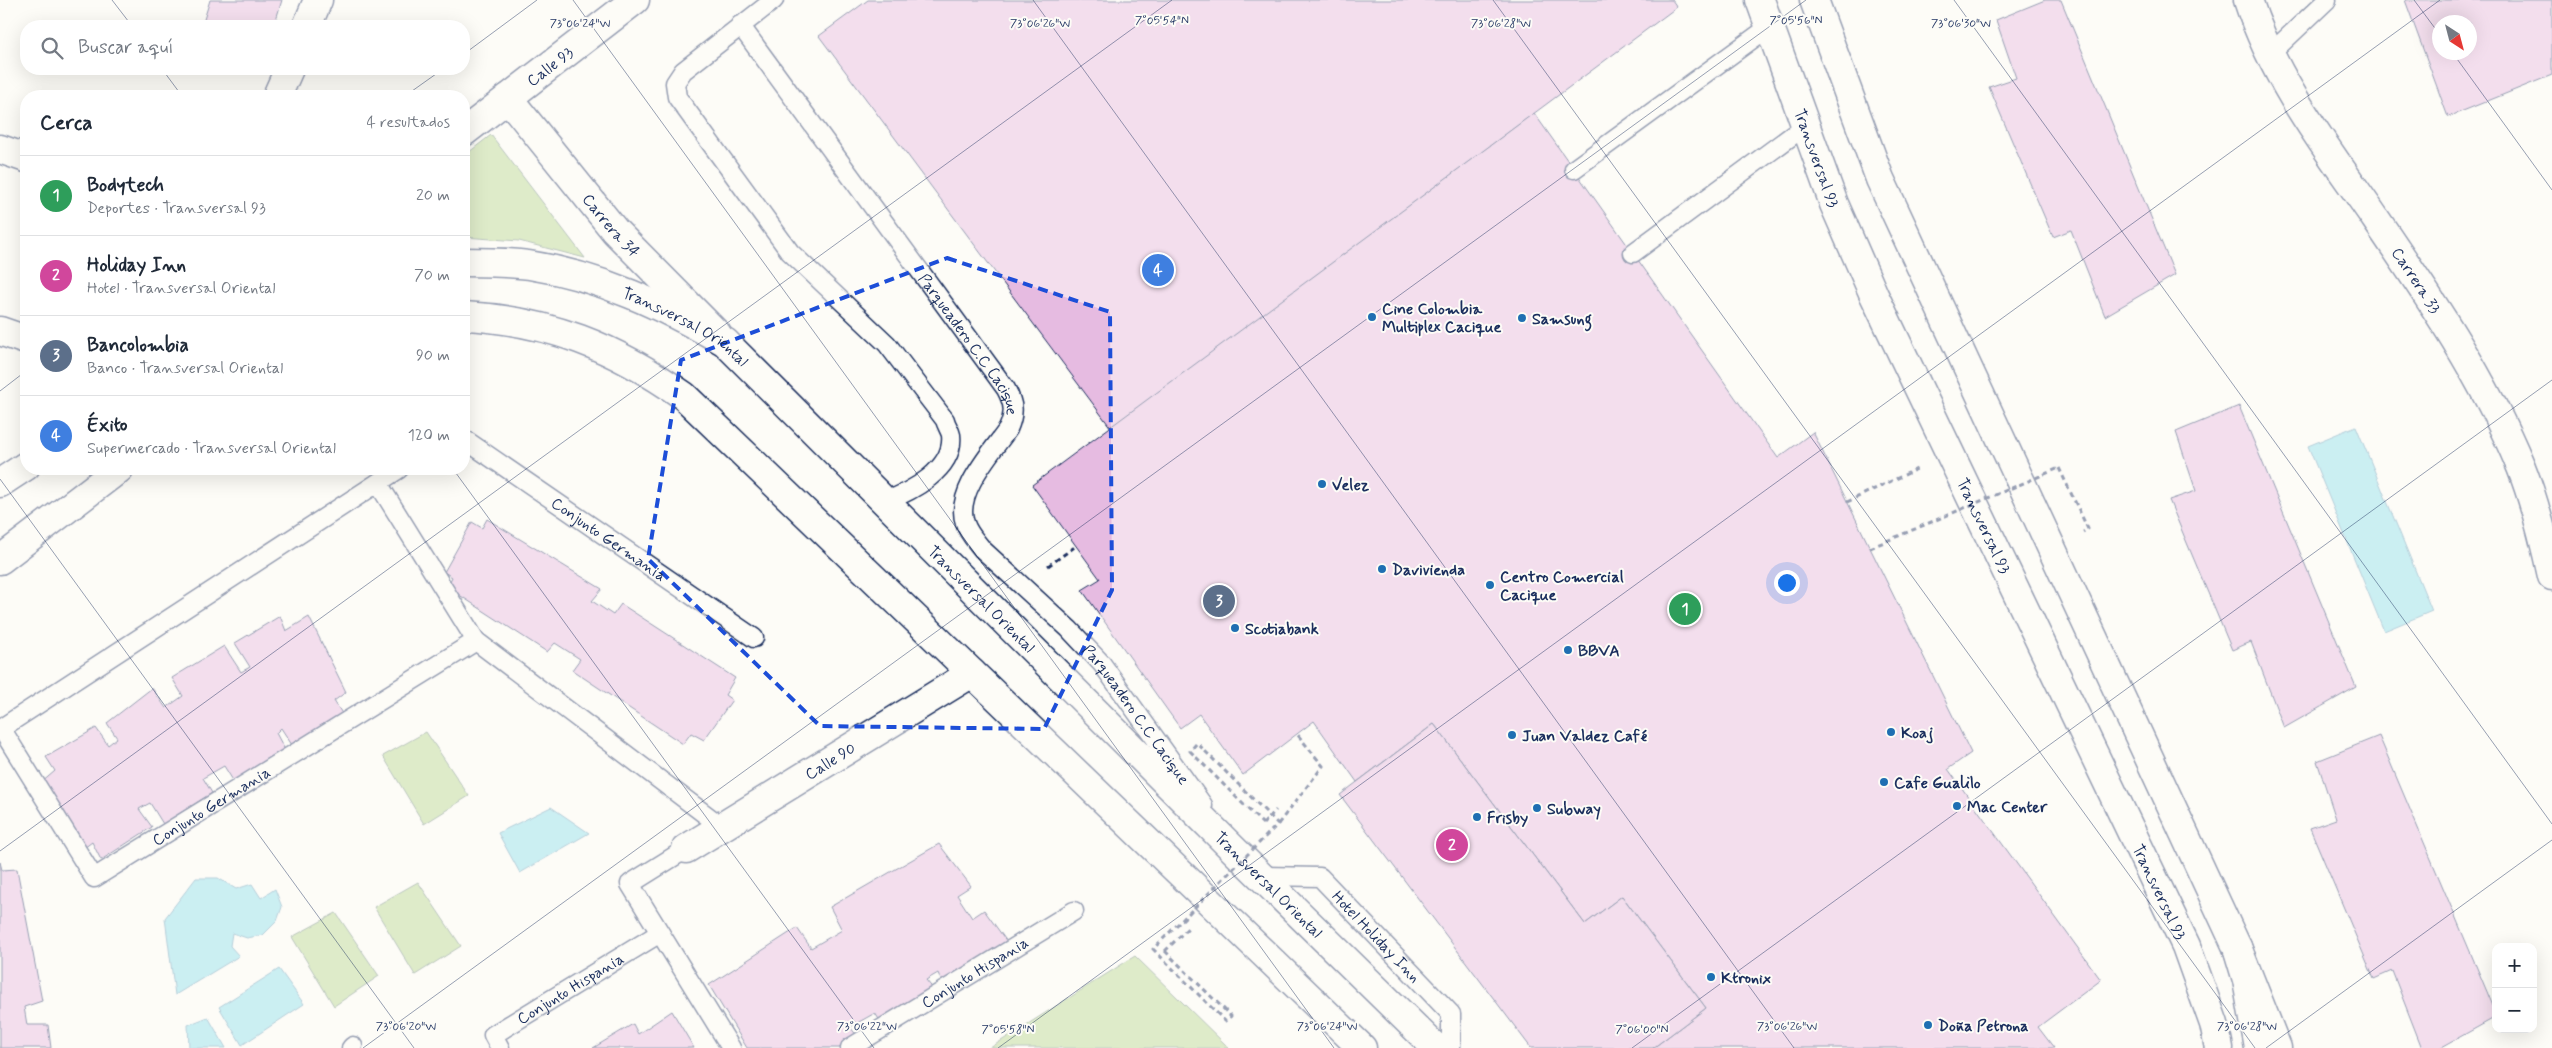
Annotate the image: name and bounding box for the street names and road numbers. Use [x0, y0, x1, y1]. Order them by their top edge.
street label: Calle 93 [523, 42, 578, 92]
street label: Transversal 93 [1788, 106, 1843, 211]
street label: Carrera 34 [577, 190, 644, 263]
street label: Carrera 33 [2386, 244, 2445, 318]
street label: Parqueadero C.C Cacique [913, 270, 1022, 416]
street label: Transversal Oriental [619, 283, 753, 372]
street label: Transversal 93 [1951, 475, 2015, 578]
street label: Conjunto Germania [547, 493, 670, 587]
street label: Transversal Oriental [923, 541, 1039, 658]
street label: Parqueadero C.C Cacique [1077, 640, 1194, 789]
street label: Calle 90 [801, 738, 860, 785]
street label: Conjunto Germania [149, 762, 275, 851]
street label: Transversal Oriental [1209, 827, 1327, 943]
street label: Transversal 93 [2127, 841, 2191, 944]
street label: Hotel Holiday Inn [1327, 887, 1425, 988]
street label: Conjunto Hispania [918, 932, 1033, 1014]
street label: Conjunto Hispania [513, 949, 628, 1030]

